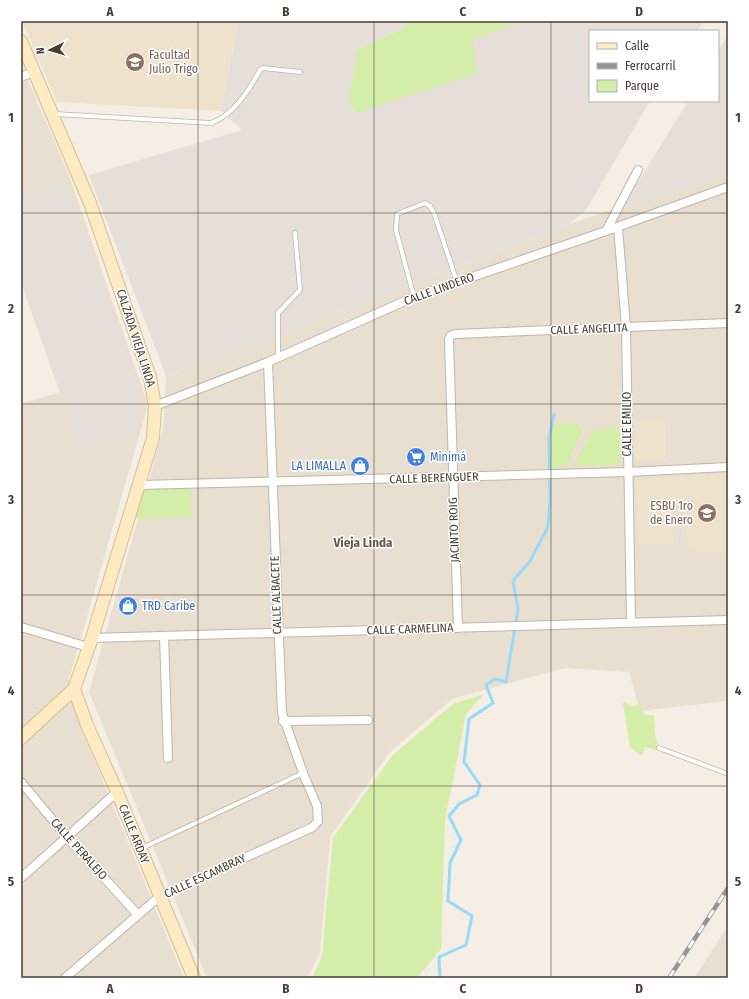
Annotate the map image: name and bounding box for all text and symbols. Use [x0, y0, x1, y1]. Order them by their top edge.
text: A [105, 4, 114, 19]
text: B [282, 4, 290, 19]
text: C [460, 4, 467, 19]
text: D [635, 4, 643, 19]
north arrow [30, 30, 70, 70]
legend [589, 30, 719, 102]
text: Calle [625, 39, 649, 53]
text: N [34, 47, 47, 55]
place label: Facultad Julio Trigo [149, 48, 198, 76]
school or university icon: Facultad Julio Trigo [124, 51, 146, 73]
text: Ferrocarril [625, 59, 676, 73]
text: Parque [625, 79, 659, 93]
text: 1 [8, 110, 14, 125]
text: 1 [735, 110, 741, 125]
street label: CALLE LINDERO [402, 270, 476, 308]
street label: CALZADA VIEJA LINDA [114, 287, 159, 389]
text: 2 [7, 301, 14, 316]
text: 2 [734, 301, 741, 316]
street label: CALLE ANGELITA [550, 321, 629, 337]
street label: CALLE EMILIO [620, 392, 634, 456]
supermarket icon: Minimá [405, 446, 427, 468]
place label: Minimá [430, 450, 466, 464]
shop icon: LA LIMALLA [349, 455, 371, 477]
place label: LA LIMALLA [291, 459, 347, 473]
street label: CALLE BERENGUER [389, 469, 479, 487]
text: 3 [7, 492, 14, 507]
text: 3 [734, 492, 741, 507]
street label: JACINTO ROIG [446, 497, 462, 563]
place label: ESBU 1ro de Enero [650, 499, 693, 527]
school or university icon: ESBU 1ro de Enero [696, 502, 718, 524]
district label: Vieja Linda [332, 535, 393, 550]
street label: CALLE ALBACETE [268, 555, 284, 635]
shop icon: TRD Caribe [117, 595, 139, 617]
place label: TRD Caribe [142, 599, 195, 613]
street label: CALLE CARMELINA [366, 620, 454, 638]
text: 4 [8, 683, 15, 698]
text: 4 [735, 683, 742, 698]
street label: CALLE ARDAY [116, 802, 152, 866]
street label: CALLE PERALEJO [48, 815, 110, 883]
street label: CALLE ESCAMBRAY [162, 851, 248, 901]
text: 5 [8, 874, 14, 889]
text: 5 [735, 874, 741, 889]
text: A [105, 981, 114, 996]
text: B [282, 981, 290, 996]
text: C [460, 981, 467, 996]
text: D [635, 981, 643, 996]

